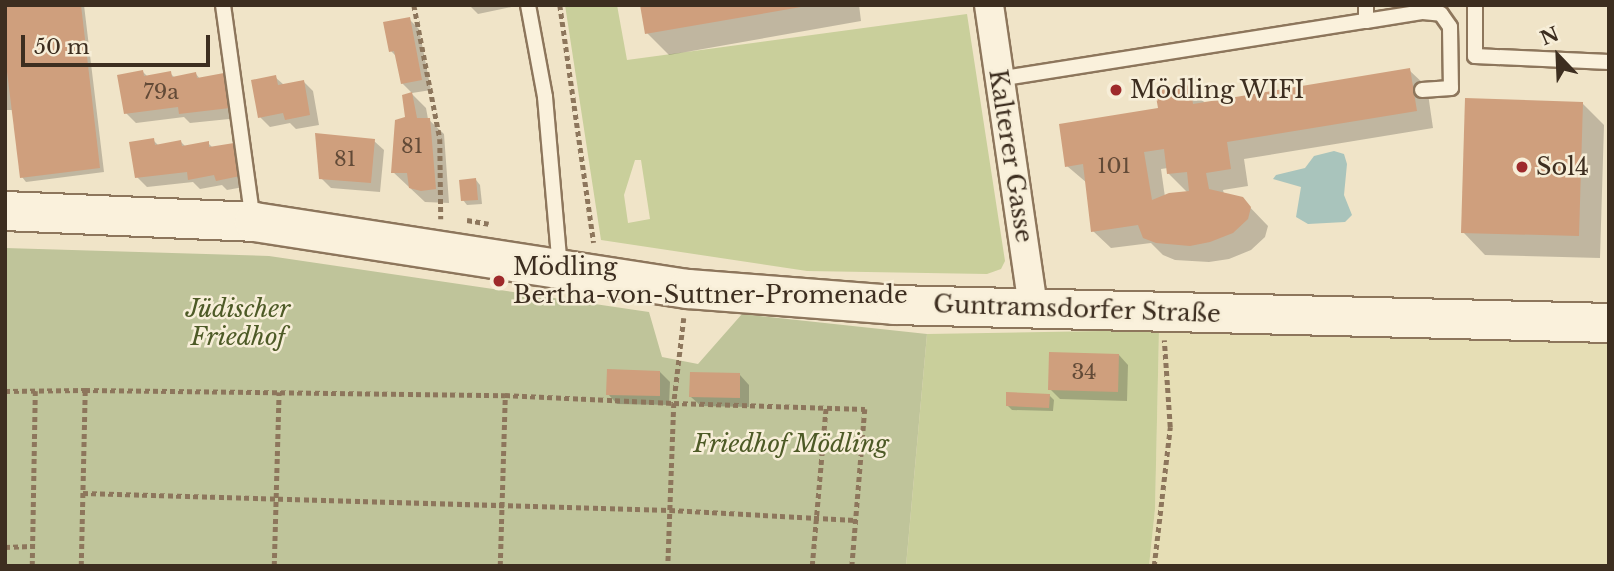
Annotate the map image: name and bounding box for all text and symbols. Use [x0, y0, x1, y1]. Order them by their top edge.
scale bar [24, 21, 214, 65]
north arrow [1523, 21, 1593, 91]
text: N [1537, 22, 1562, 50]
text: 50 m [34, 34, 89, 60]
street label: Kalterer Gasse [983, 67, 1039, 245]
place label: Mödling WIFI [1130, 76, 1305, 104]
house number: 79a [143, 79, 179, 105]
marker: Mödling WIFI [1108, 82, 1124, 98]
house number: 81 [401, 133, 423, 159]
house number: 81 [334, 146, 356, 172]
house number: 101 [1097, 153, 1131, 179]
place label: Sol4 [1536, 153, 1589, 181]
marker: Sol4 [1514, 159, 1530, 175]
place label: Mödling Bertha-von-Suttner-Promenade [513, 253, 908, 309]
marker: Mödling Bertha-von-Suttner-Promenade [491, 273, 507, 289]
street label: Guntramsdorfer Straße [932, 290, 1222, 328]
park label: Jüdischer Friedhof [186, 295, 290, 351]
house number: 34 [1071, 359, 1097, 385]
park label: Friedhof Mödling [693, 430, 889, 458]

